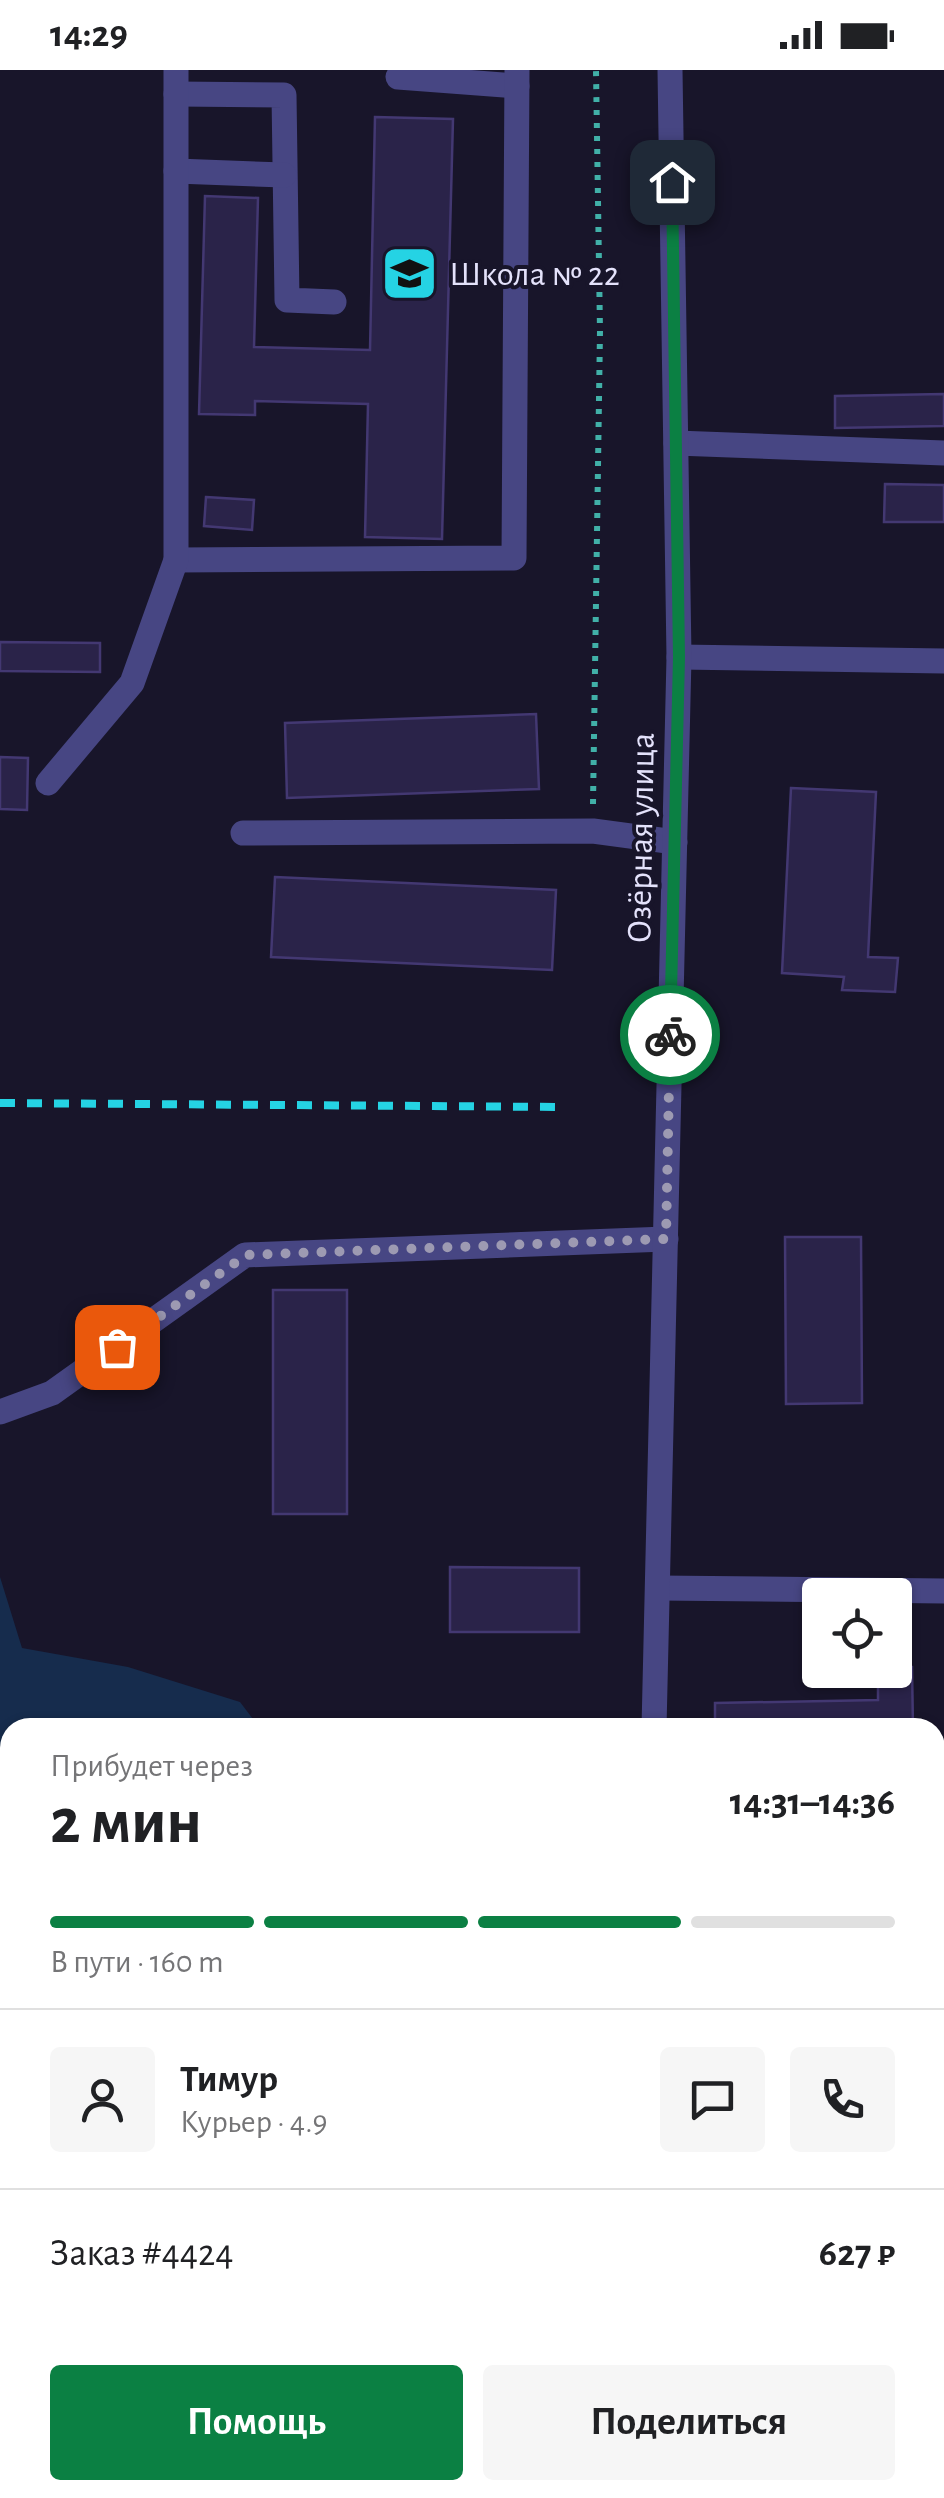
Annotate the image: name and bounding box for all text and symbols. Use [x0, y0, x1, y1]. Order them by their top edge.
text: 14:29 [50, 16, 128, 54]
pin [630, 140, 715, 225]
icon: home [645, 155, 700, 210]
school or university icon: Школа № 22 [380, 243, 440, 303]
place label: Школа № 22 [449, 257, 620, 292]
street label: Озёрная улица [622, 732, 661, 944]
courier [620, 985, 720, 1085]
icon: bike [643, 1008, 698, 1063]
pin [75, 1305, 160, 1390]
icon: bag [90, 1320, 145, 1375]
map controls [802, 1578, 912, 1688]
button: locate [802, 1578, 912, 1688]
text: Прибудет через [50, 1750, 253, 1782]
text: 14:31–14:36 [730, 1784, 895, 1822]
text: 2 мин [50, 1790, 202, 1855]
text: В пути · 160 m [50, 1946, 224, 1978]
button: person [50, 2047, 155, 2152]
button: chat [660, 2047, 765, 2152]
button: phone [790, 2047, 895, 2152]
text: Тимур [180, 2061, 278, 2099]
text: Курьер · 4.9 [180, 2106, 328, 2138]
text: Заказ #4424 [50, 2235, 234, 2273]
text: 627 ₽ [819, 2235, 895, 2273]
button: Помощь [50, 2365, 463, 2480]
button: Поделиться [483, 2365, 895, 2480]

